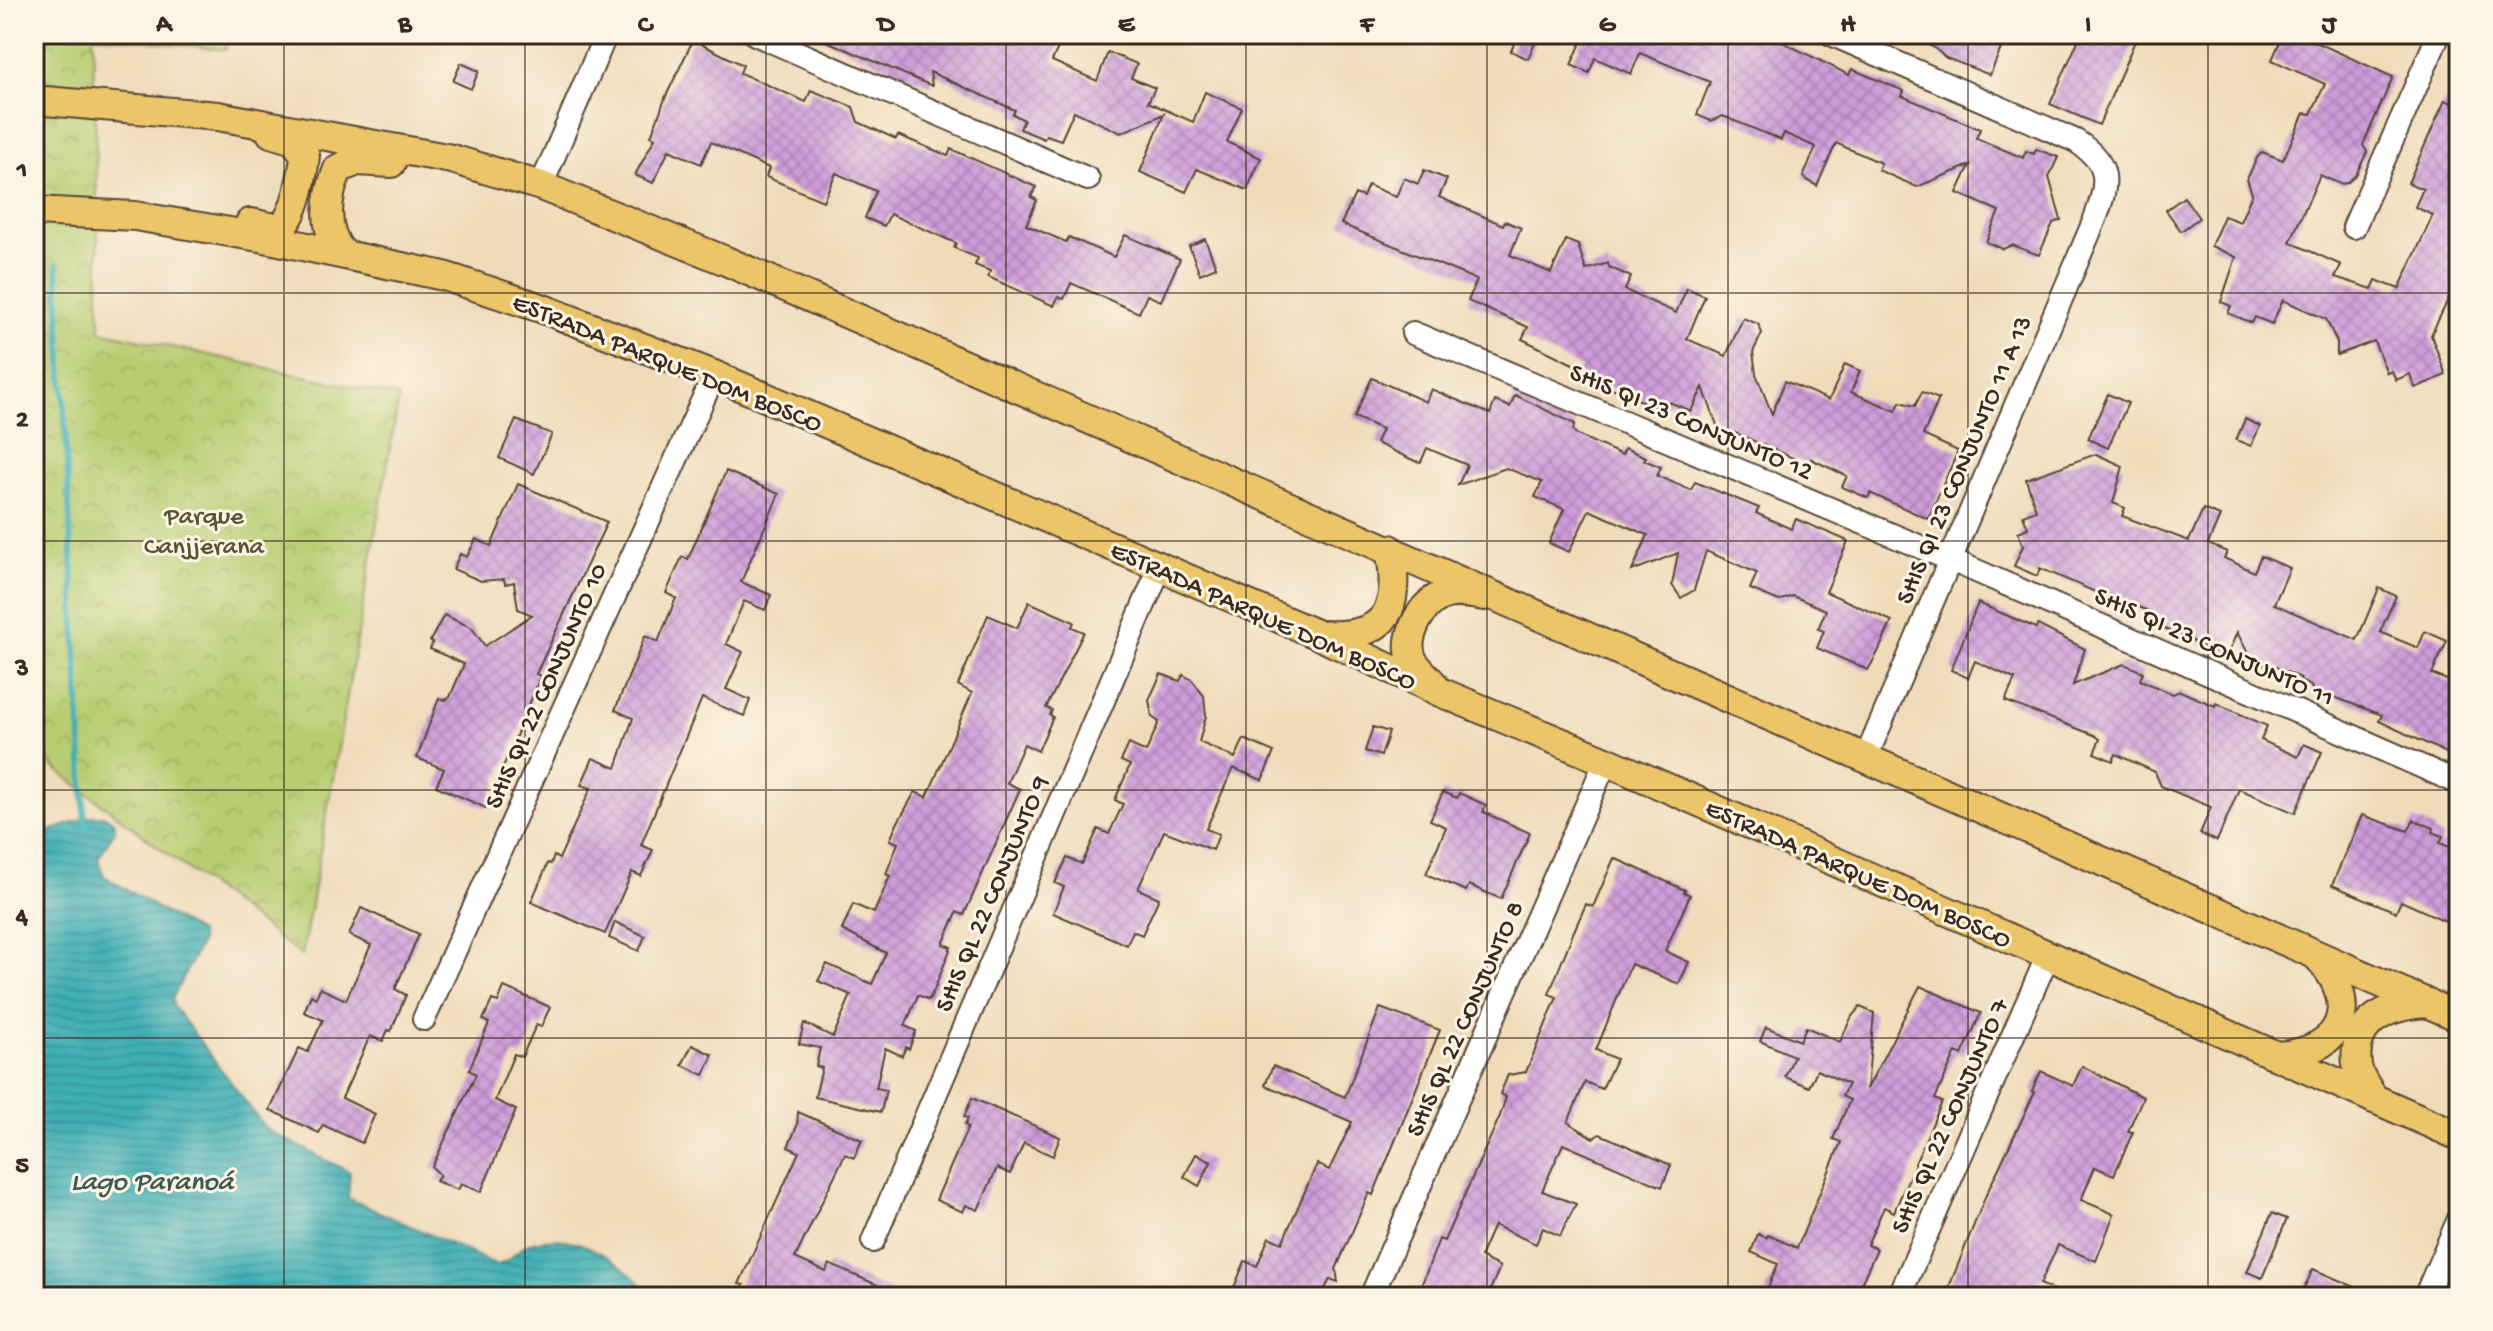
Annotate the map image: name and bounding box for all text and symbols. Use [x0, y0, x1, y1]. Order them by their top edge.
text: A [155, 11, 173, 42]
text: B [397, 11, 413, 42]
text: C [638, 11, 655, 42]
text: D [876, 11, 896, 42]
text: E [1118, 11, 1136, 42]
text: F [1359, 11, 1375, 42]
text: G [1599, 11, 1617, 42]
text: H [1841, 11, 1857, 42]
text: I [2085, 11, 2091, 42]
text: J [2321, 11, 2338, 42]
text: 1 [16, 157, 27, 188]
street label: ESTRADA PARQUE DOM BOSCO [507, 289, 826, 442]
street label: SHIS QI 23 CONJUNTO 11 A 13 [1891, 312, 2041, 610]
street label: SHIS QI 23 CONJUNTO 12 [1564, 359, 1817, 490]
text: 2 [16, 406, 29, 437]
park label: Parque Canjjerana [144, 503, 265, 564]
street label: ESTRADA PARQUE DOM BOSCO [1105, 537, 1420, 700]
street label: SHIS QL 22 CONJUNTO 10 [480, 559, 616, 815]
street label: SHIS QI 23 CONJUNTO 11 [2089, 582, 2338, 716]
text: 3 [14, 655, 29, 686]
street label: SHIS QL 22 CONJUNTO 9 [930, 772, 1058, 1017]
street label: ESTRADA PARQUE DOM BOSCO [1700, 795, 2015, 958]
street label: SHIS QL 22 CONJUNTO 8 [1401, 897, 1533, 1142]
text: 4 [15, 903, 29, 934]
street label: SHIS QL 22 CONJUNTO 7 [1886, 993, 2019, 1239]
text: 5 [15, 1152, 29, 1183]
water label: Lago Paranoá [71, 1167, 235, 1200]

